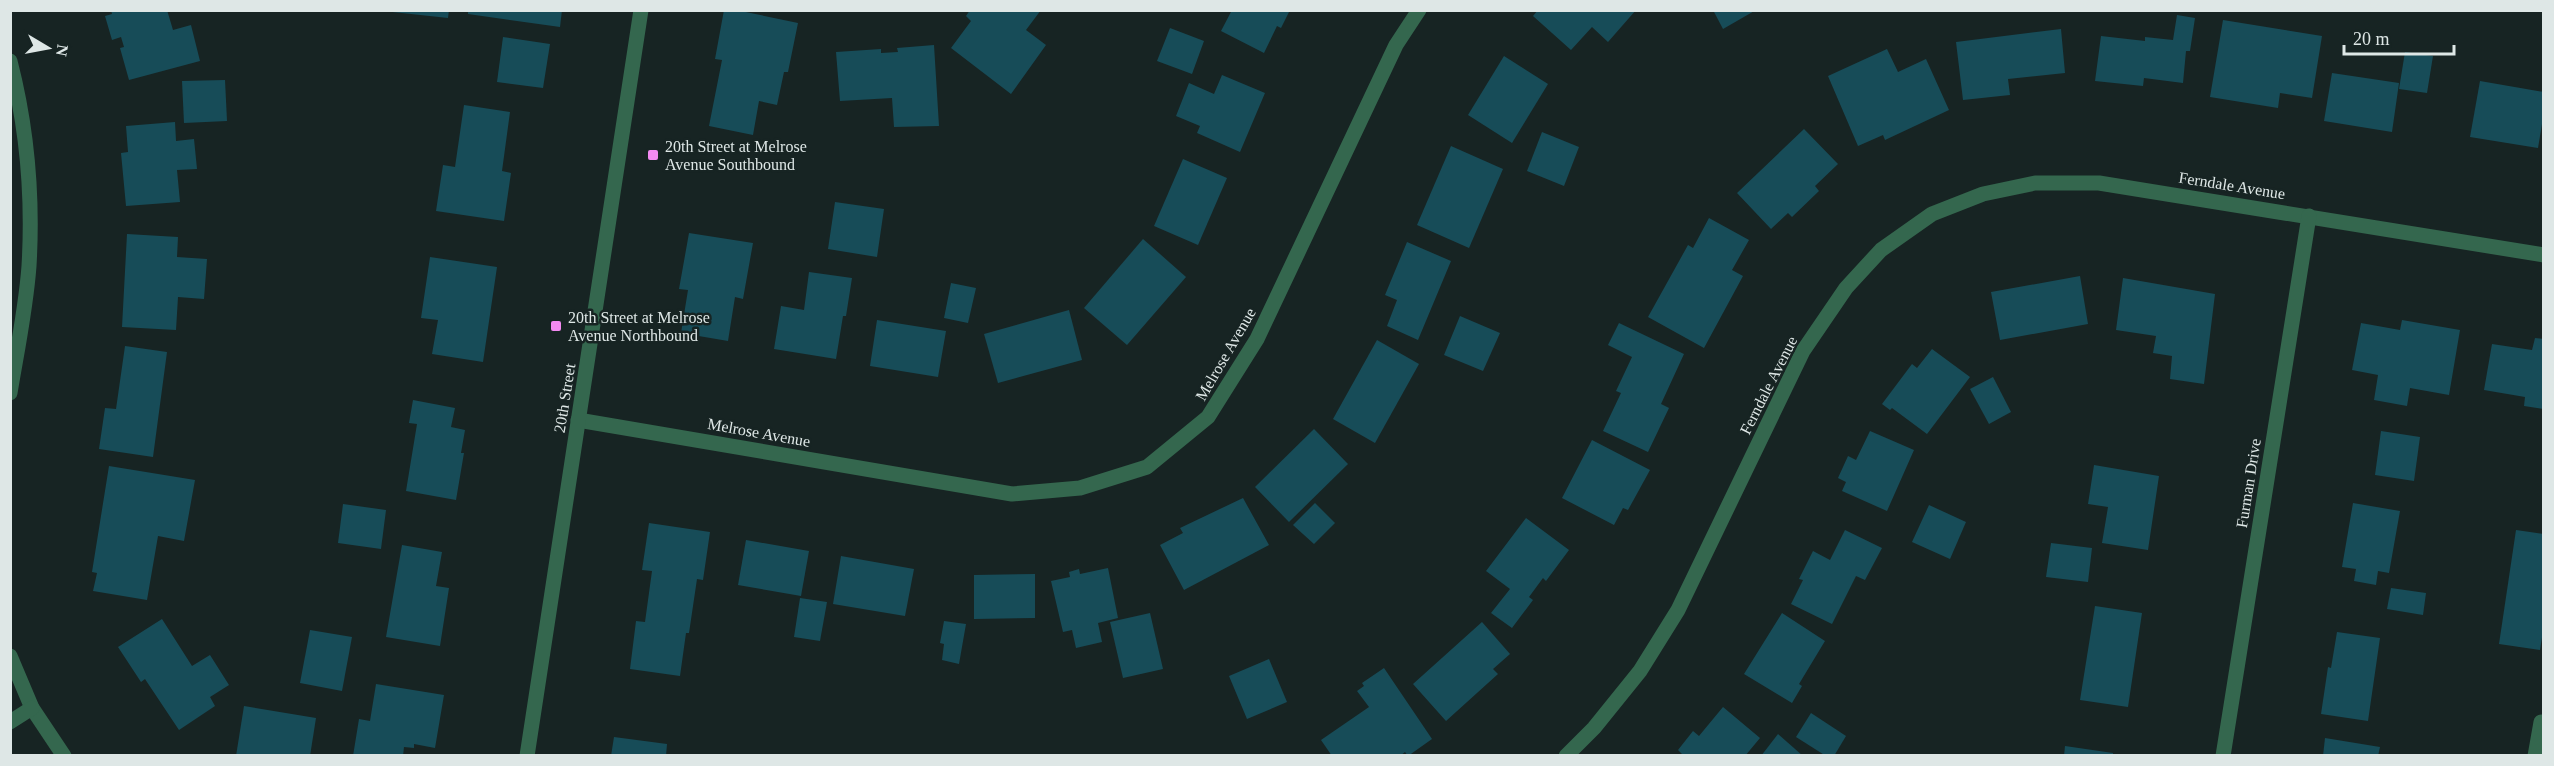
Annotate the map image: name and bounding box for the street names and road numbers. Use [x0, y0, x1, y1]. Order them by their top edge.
street label: Ferndale Avenue [2177, 169, 2286, 202]
street label: Melrose Avenue [1192, 305, 1259, 404]
street label: Ferndale Avenue [1736, 333, 1800, 437]
street label: 20th Street [551, 362, 578, 434]
street label: Melrose Avenue [706, 415, 812, 450]
street label: Furman Drive [2233, 437, 2264, 529]

